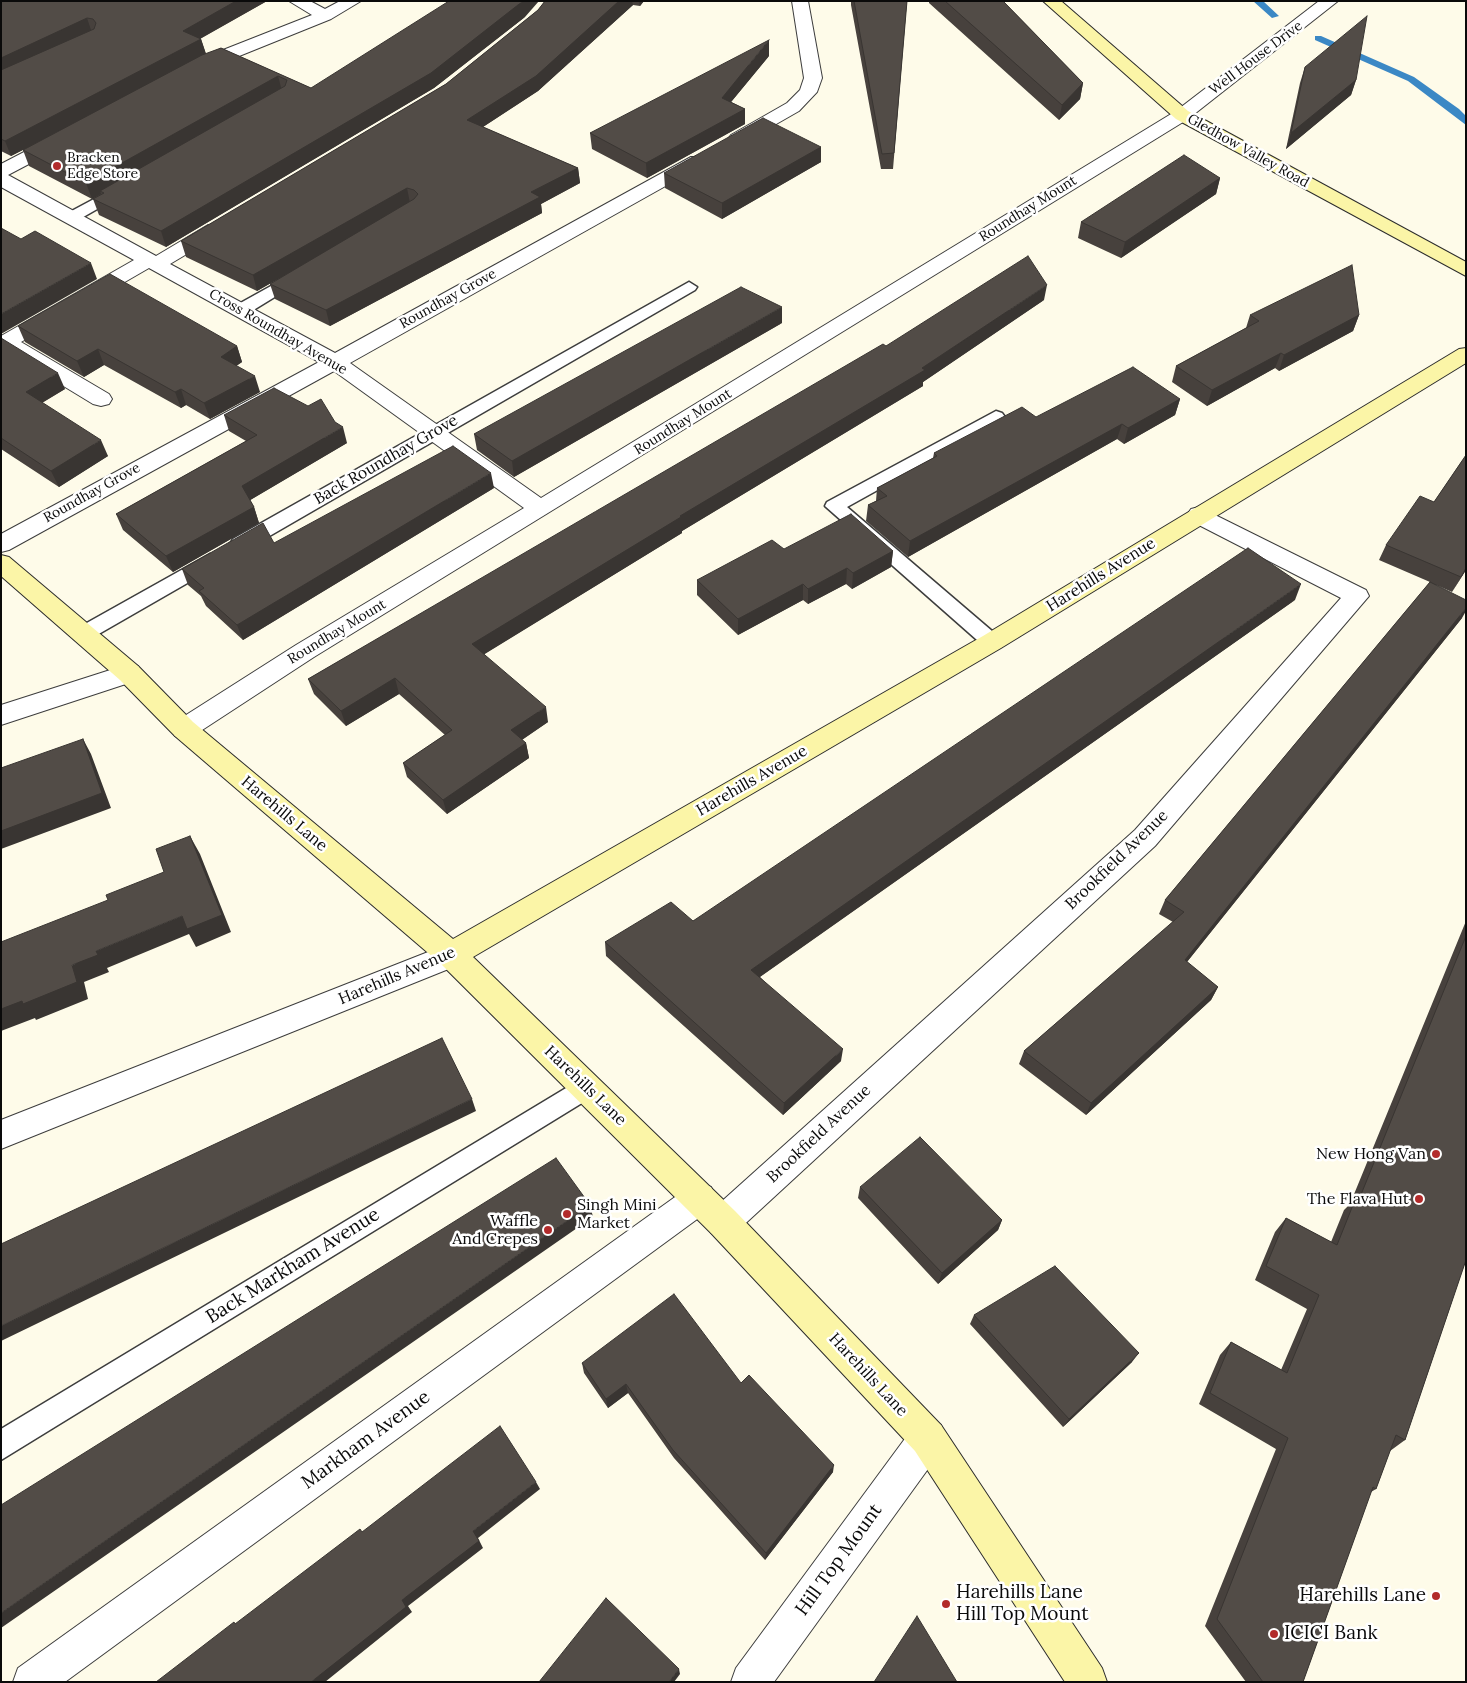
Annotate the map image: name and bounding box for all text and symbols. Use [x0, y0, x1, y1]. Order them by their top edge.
street label: Well House Drive [1206, 18, 1306, 98]
street label: Gledhow Valley Road [1184, 111, 1312, 191]
place label: Bracken Edge Store [67, 150, 138, 182]
marker: Bracken Edge Store [51, 160, 63, 172]
street label: Roundhay Mount [976, 172, 1080, 246]
street label: Roundhay Grove [397, 265, 499, 333]
street label: Cross Roundhay Avenue [206, 286, 350, 378]
street label: Roundhay Mount [631, 385, 735, 459]
street label: Back Roundhay Grove [311, 411, 461, 509]
street label: Roundhay Grove [41, 459, 143, 527]
street label: Harehills Avenue [1043, 534, 1159, 616]
street label: Roundhay Mount [285, 596, 389, 668]
street label: Harehills Avenue [693, 741, 811, 821]
street label: Harehills Lane [237, 772, 331, 856]
street label: Brookfield Avenue [1062, 806, 1172, 914]
street label: Harehills Avenue [336, 943, 458, 1009]
street label: Harehills Lane [540, 1042, 630, 1130]
street label: Brookfield Avenue [763, 1081, 875, 1187]
place label: New Hong Van [1316, 1144, 1426, 1164]
marker: New Hong Van [1430, 1148, 1442, 1160]
place label: The Flava Hut [1307, 1189, 1409, 1209]
marker: The Flava Hut [1413, 1193, 1425, 1205]
place label: Singh Mini Market [577, 1195, 657, 1233]
street label: Back Markham Avenue [202, 1203, 384, 1329]
marker: Singh Mini Market [561, 1208, 573, 1220]
place label: Waffle And Crepes [452, 1211, 538, 1249]
marker: Waffle And Crepes [542, 1224, 554, 1236]
street label: Harehills Lane [825, 1329, 911, 1421]
street label: Markham Avenue [297, 1386, 435, 1494]
street label: Hill Top Mount [791, 1500, 887, 1620]
place label: Harehills Lane Hill Top Mount [956, 1582, 1089, 1626]
place label: Harehills Lane [1299, 1585, 1426, 1607]
marker: Harehills Lane [1430, 1590, 1442, 1602]
marker: Harehills Lane Hill Top Mount [940, 1598, 952, 1610]
place label: ICICI Bank [1284, 1623, 1378, 1645]
marker: ICICI Bank [1268, 1628, 1280, 1640]

